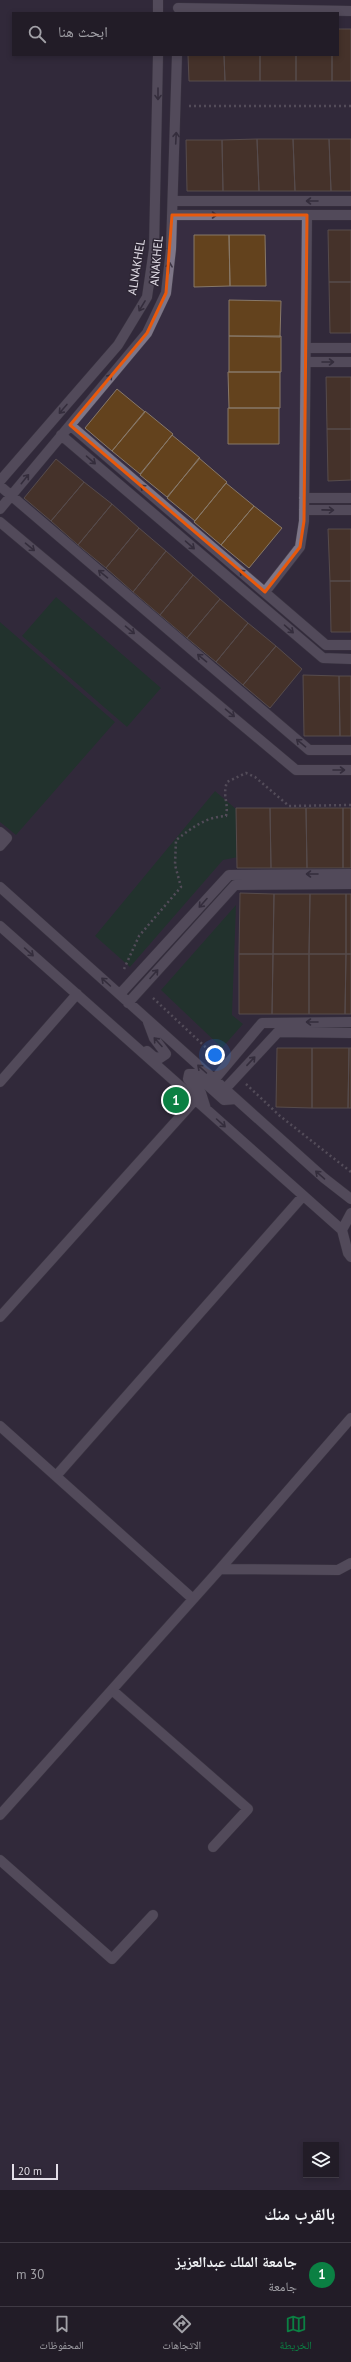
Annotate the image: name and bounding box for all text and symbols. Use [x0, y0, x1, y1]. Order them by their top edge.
search box [12, 12, 339, 56]
text: ابحث هنا [58, 22, 108, 41]
icon: search [26, 23, 48, 45]
one-way arrow [154, 87, 162, 100]
one-way arrow [172, 132, 179, 145]
one-way arrow [306, 197, 319, 205]
one-way arrow [204, 211, 217, 219]
street label: ANAKHEL [146, 235, 166, 287]
street label: ALNAKHEL [124, 238, 148, 296]
one-way arrow [165, 261, 172, 274]
one-way arrow [137, 300, 145, 312]
one-way arrow [321, 358, 334, 366]
one-way arrow [104, 374, 113, 384]
one-way arrow [58, 403, 67, 414]
one-way arrow [86, 456, 96, 465]
one-way arrow [20, 473, 29, 484]
one-way arrow [140, 484, 150, 493]
one-way arrow [321, 506, 334, 514]
one-way arrow [184, 540, 195, 549]
one-way arrow [25, 543, 35, 552]
one-way arrow [238, 569, 249, 578]
one-way arrow [98, 570, 108, 579]
one-way arrow [283, 624, 294, 633]
one-way arrow [125, 626, 135, 635]
one-way arrow [196, 654, 207, 663]
one-way arrow [225, 709, 235, 718]
one-way arrow [295, 738, 306, 747]
one-way arrow [332, 766, 345, 774]
one-way arrow [306, 870, 319, 878]
one-way arrow [198, 898, 207, 909]
one-way arrow [24, 948, 34, 957]
one-way arrow [150, 969, 159, 979]
one-way arrow [101, 977, 111, 987]
one-way arrow [306, 1018, 319, 1026]
one-way arrow [154, 1037, 163, 1047]
your location [205, 1045, 225, 1065]
one-way arrow [246, 1056, 256, 1066]
one-way arrow [197, 1065, 208, 1074]
pin: 1 [163, 1085, 189, 1115]
one-way arrow [216, 1118, 226, 1127]
one-way arrow [315, 1170, 325, 1179]
map controls [303, 2142, 339, 2178]
button: layers [303, 2142, 339, 2178]
scale bar [12, 2162, 58, 2181]
text: 20 m [18, 2164, 42, 2178]
text: بالقرب منك [264, 2203, 335, 2225]
text: جامعة الملك عبدالعزيز [175, 2252, 297, 2271]
text: 30 m [16, 2266, 44, 2283]
text: 1 [318, 2266, 326, 2283]
text: جامعة [268, 2278, 297, 2295]
tab: المحفوظات [39, 2313, 84, 2356]
tab: الاتجاهات [162, 2313, 201, 2356]
tab: الخريطة [279, 2313, 312, 2356]

